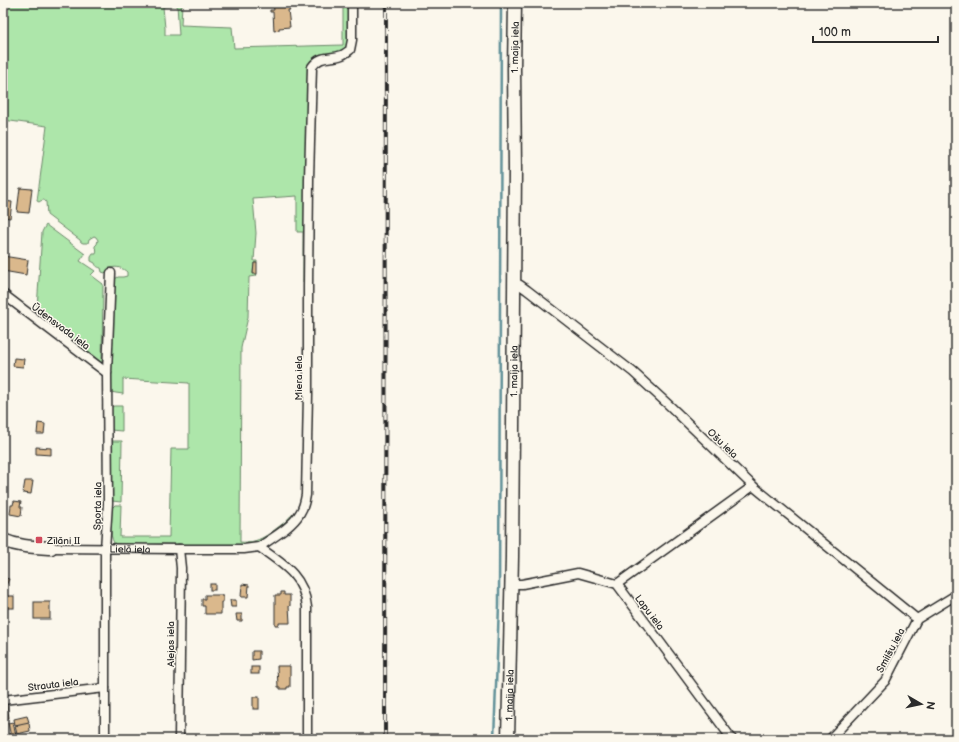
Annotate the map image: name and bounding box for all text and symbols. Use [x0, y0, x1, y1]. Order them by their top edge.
scale bar [813, 18, 938, 44]
street label: 1. maija iela [509, 21, 522, 73]
text: 100 m [819, 25, 851, 40]
street label: Ūdensvada iela [29, 301, 92, 353]
street label: 1. maija iela [508, 345, 521, 397]
street label: Miera iela [293, 355, 305, 400]
street label: Ošu iela [705, 426, 740, 461]
street label: Sporta iela [92, 481, 104, 530]
marker: Zīlāni II [34, 535, 44, 545]
place label: Zīlāni II [46, 535, 80, 547]
street label: Lielā iela [110, 543, 151, 556]
street label: Lapu iela [632, 593, 667, 633]
street label: Alejas iela [165, 621, 177, 667]
street label: Smilšu iela [874, 626, 908, 675]
street label: 1. maija iela [503, 669, 517, 721]
street label: Strauta iela [27, 676, 79, 694]
north arrow [901, 684, 941, 724]
text: N [923, 700, 937, 711]

